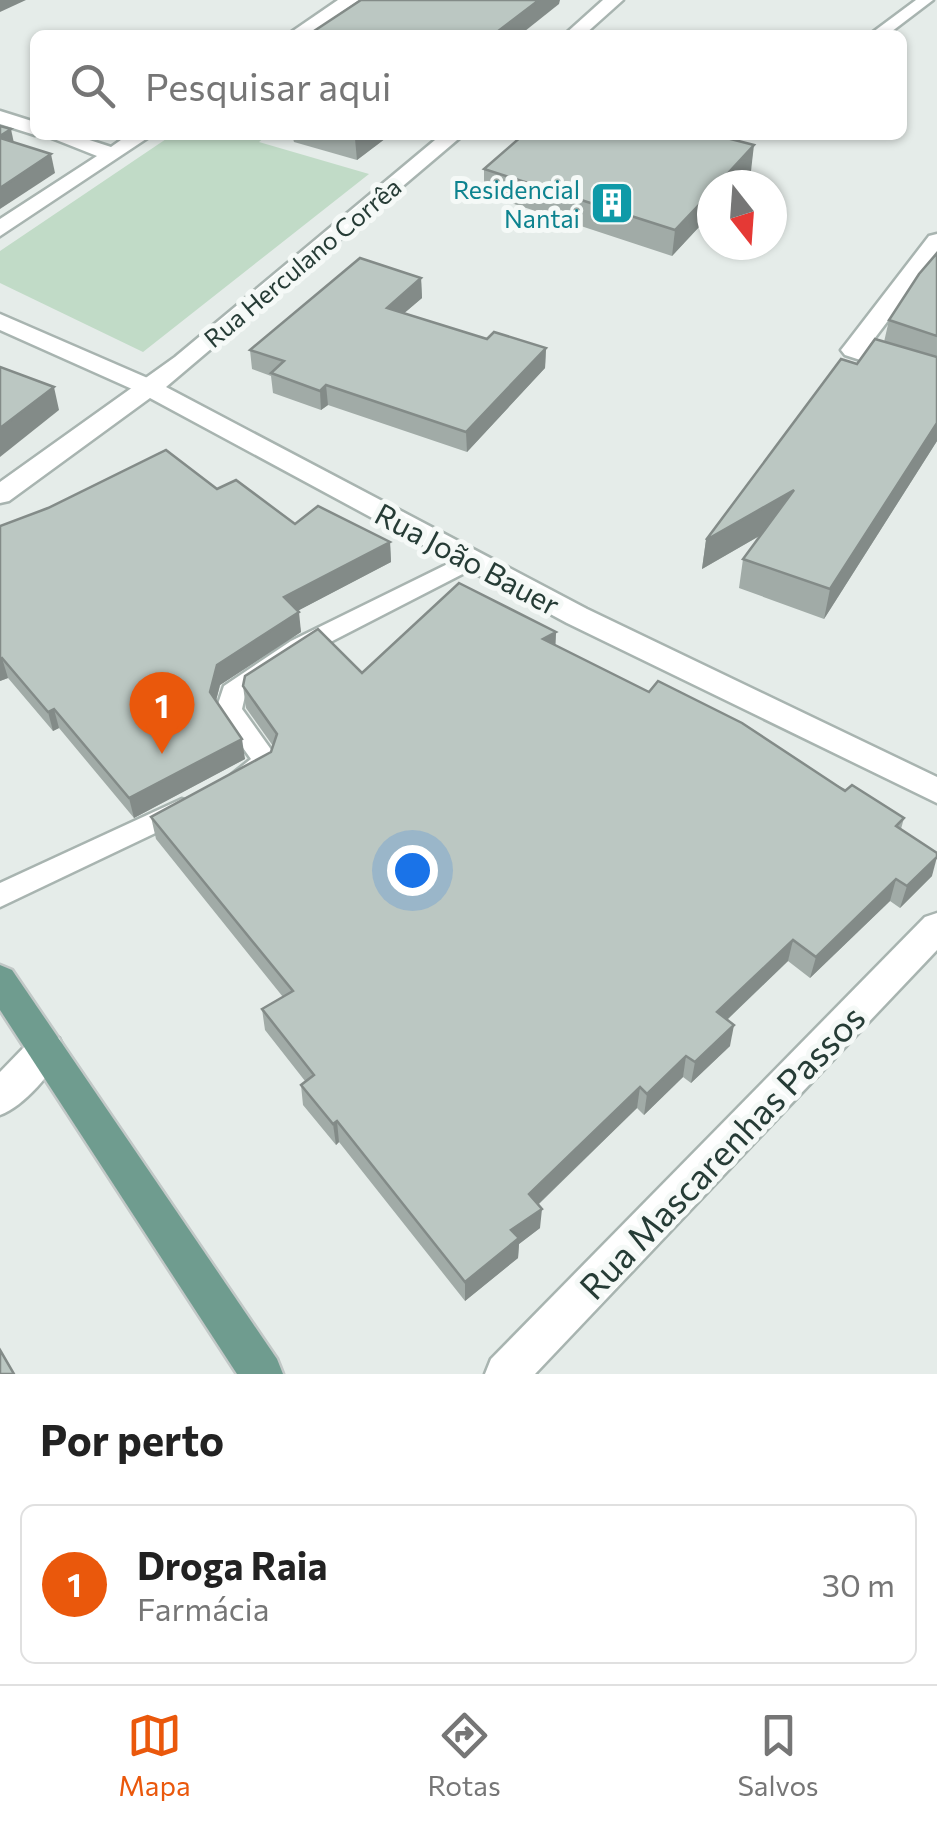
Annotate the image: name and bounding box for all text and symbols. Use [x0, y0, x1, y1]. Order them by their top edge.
search box [30, 30, 907, 140]
icon: search [65, 58, 120, 113]
text: Pesquisar aqui [145, 62, 391, 109]
north arrow [697, 170, 787, 260]
street label: Rua Herculano Corrêa [198, 171, 406, 353]
place label: Residencial Nantai [453, 174, 580, 233]
building icon: Residencial Nantai [589, 180, 635, 226]
street label: Rua João Bauer [369, 494, 567, 622]
pin: 1 [130, 672, 194, 754]
your location [387, 845, 438, 896]
street label: Rua Mascarenhas Passos [569, 995, 873, 1307]
text: Por perto [40, 1413, 224, 1465]
text: Droga Raia [137, 1541, 327, 1588]
text: 1 [67, 1564, 82, 1604]
text: 30 m [822, 1564, 895, 1604]
text: Farmácia [137, 1588, 270, 1628]
tab: Mapa [118, 1708, 191, 1802]
tab: Rotas [427, 1708, 501, 1802]
tab: Salvos [737, 1708, 819, 1802]

